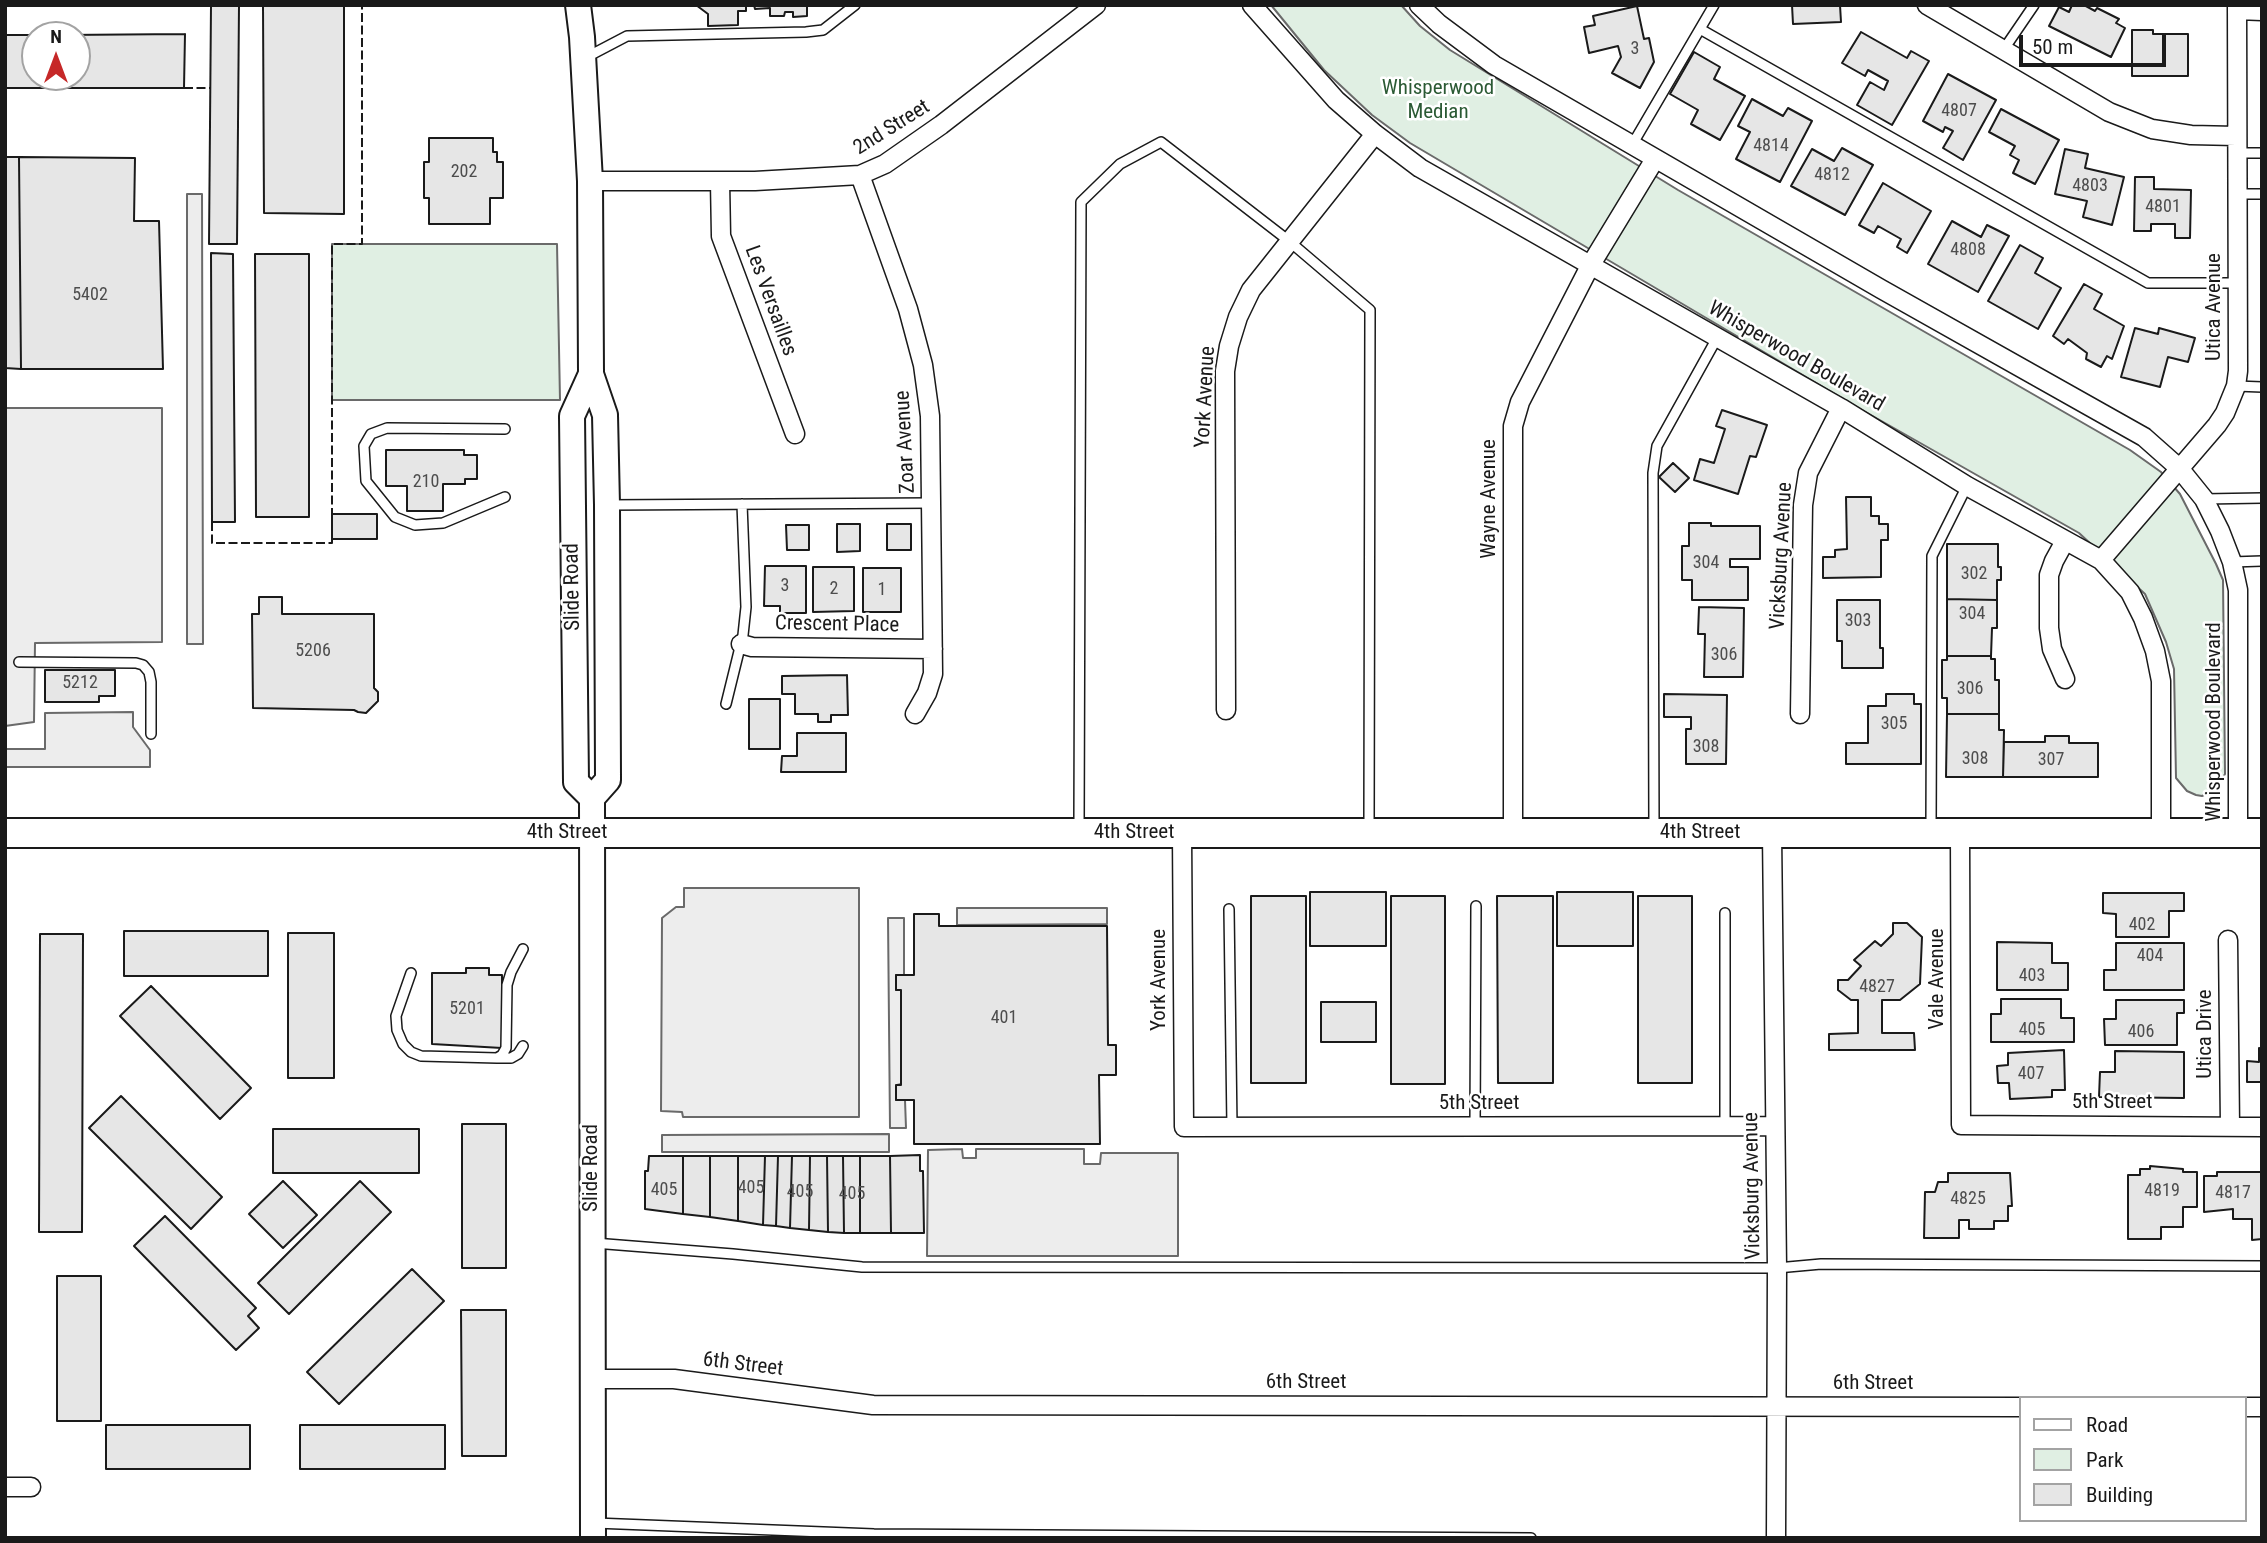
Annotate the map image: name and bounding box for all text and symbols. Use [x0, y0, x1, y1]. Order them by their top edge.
north arrow [21, 21, 91, 91]
scale bar [2022, 21, 2169, 65]
text: N [50, 25, 62, 48]
text: 50 m [2032, 35, 2073, 59]
house number: 3 [1631, 38, 1639, 60]
park label: Whisperwood Median [1382, 76, 1494, 126]
street label: 2nd Street [849, 95, 935, 161]
house number: 4807 [1941, 100, 1977, 122]
house number: 4814 [1753, 135, 1789, 157]
house number: 202 [451, 161, 477, 183]
house number: 4812 [1814, 164, 1850, 186]
house number: 4803 [2072, 175, 2108, 197]
house number: 4801 [2145, 196, 2181, 218]
house number: 4808 [1950, 239, 1986, 261]
street label: Les Versailles [738, 243, 802, 359]
street label: Utica Avenue [2202, 253, 2228, 361]
house number: 5402 [72, 284, 108, 306]
street label: Whisperwood Boulevard [1703, 296, 1889, 418]
street label: York Avenue [1191, 345, 1221, 449]
street label: Zoar Avenue [891, 390, 921, 494]
street label: Wayne Avenue [1477, 439, 1503, 559]
house number: 210 [413, 471, 439, 493]
street label: Vicksburg Avenue [1766, 482, 1798, 630]
street label: Slide Road [560, 543, 586, 631]
house number: 304 [1693, 552, 1719, 574]
house number: 302 [1961, 563, 1987, 585]
house number: 3 [781, 575, 789, 597]
house number: 2 [830, 578, 838, 600]
house number: 1 [878, 579, 886, 601]
house number: 304 [1959, 603, 1985, 625]
house number: 303 [1845, 610, 1871, 632]
street label: Crescent Place [775, 611, 899, 639]
street label: Whisperwood Boulevard [2202, 622, 2228, 822]
house number: 5206 [295, 640, 331, 662]
house number: 306 [1711, 644, 1737, 666]
house number: 5212 [62, 672, 98, 694]
house number: 306 [1957, 678, 1983, 700]
house number: 305 [1881, 713, 1907, 735]
house number: 308 [1693, 736, 1719, 758]
house number: 308 [1962, 748, 1988, 770]
house number: 307 [2038, 749, 2064, 771]
street label: 4th Street [527, 820, 607, 846]
street label: 4th Street [1094, 820, 1174, 846]
street label: 4th Street [1660, 820, 1740, 846]
house number: 402 [2129, 914, 2155, 936]
street label: Vale Avenue [1925, 928, 1951, 1030]
street label: York Avenue [1147, 929, 1173, 1031]
house number: 404 [2137, 945, 2163, 967]
house number: 403 [2019, 965, 2045, 987]
house number: 4827 [1859, 976, 1895, 998]
street label: Utica Drive [2193, 989, 2219, 1079]
house number: 5201 [449, 998, 485, 1020]
house number: 401 [991, 1007, 1017, 1029]
house number: 405 [2019, 1019, 2045, 1041]
house number: 406 [2128, 1021, 2154, 1043]
house number: 407 [2018, 1063, 2044, 1085]
street label: 5th Street [2072, 1090, 2152, 1116]
street label: 5th Street [1439, 1091, 1519, 1117]
street label: Vicksburg Avenue [1739, 1112, 1767, 1260]
street label: Slide Road [579, 1124, 605, 1212]
house number: 405 [738, 1177, 764, 1199]
house number: 405 [651, 1179, 677, 1201]
house number: 4819 [2144, 1180, 2180, 1202]
house number: 405 [787, 1181, 813, 1203]
house number: 4817 [2215, 1182, 2251, 1204]
house number: 405 [839, 1183, 865, 1205]
house number: 4825 [1950, 1188, 1986, 1210]
street label: 6th Street [701, 1348, 785, 1382]
street label: 6th Street [1266, 1370, 1346, 1396]
street label: 6th Street [1833, 1371, 1913, 1397]
legend [2018, 1396, 2246, 1522]
text: Road [2086, 1413, 2128, 1437]
text: Park [2086, 1448, 2123, 1472]
text: Building [2086, 1483, 2153, 1507]

